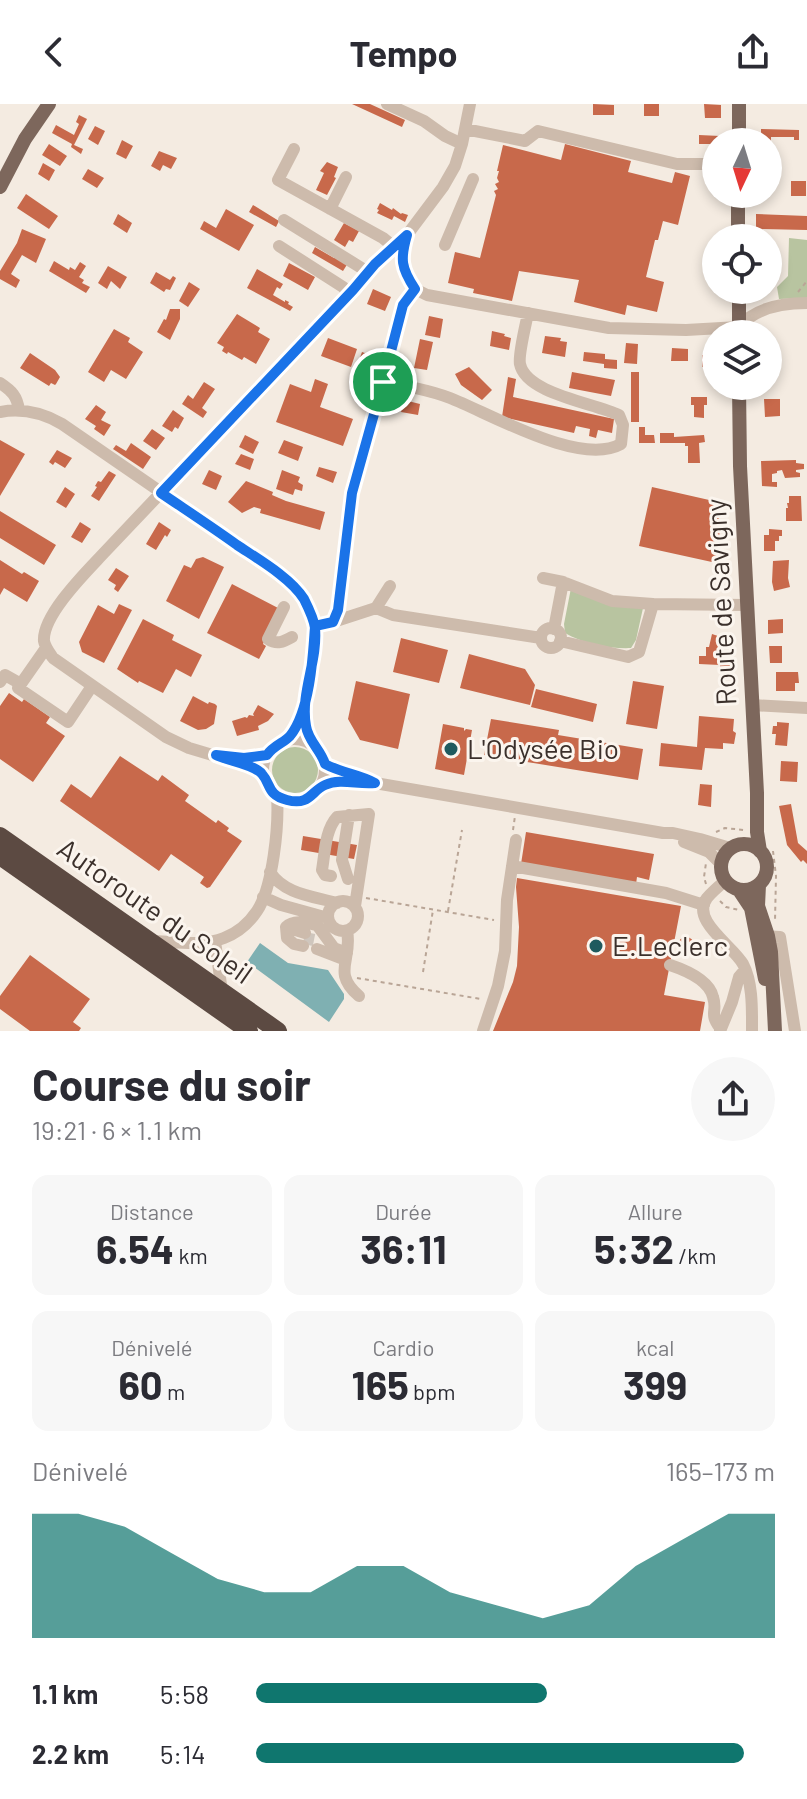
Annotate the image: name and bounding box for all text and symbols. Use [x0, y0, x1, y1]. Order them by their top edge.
icon: back [32, 30, 76, 74]
icon: share [731, 30, 775, 74]
text: Tempo [349, 31, 458, 74]
north arrow [702, 128, 782, 208]
map controls [702, 128, 782, 400]
button: locate [702, 224, 782, 304]
button: layers [702, 320, 782, 400]
pin [349, 348, 417, 416]
icon: arrive [361, 360, 405, 404]
street label: Route de Savigny [698, 498, 742, 706]
place label: L'Odysée Bio [467, 731, 619, 765]
marker: L'Odysée Bio [442, 740, 460, 758]
street label: Autoroute du Soleil [52, 830, 260, 990]
place label: E.Leclerc [612, 928, 728, 962]
marker: E.Leclerc [587, 937, 605, 955]
text: Course du soir [32, 1057, 311, 1110]
button: share [691, 1057, 775, 1141]
text: 19:21 · 6 × 1.1 km [32, 1114, 202, 1145]
text: Distance [110, 1198, 194, 1224]
text: Durée [375, 1198, 432, 1224]
text: Allure [628, 1198, 683, 1224]
text: 6.54 [96, 1224, 174, 1272]
text: 36:11 [360, 1224, 447, 1272]
text: 5:32 [594, 1224, 674, 1272]
text: km [174, 1242, 208, 1268]
text: /km [674, 1242, 716, 1268]
text: Dénivelé [111, 1334, 193, 1360]
text: Cardio [373, 1334, 434, 1360]
text: kcal [636, 1334, 674, 1360]
text: 60 [118, 1360, 163, 1408]
text: 165 [352, 1360, 409, 1408]
text: 399 [623, 1360, 687, 1408]
text: m [163, 1378, 185, 1404]
text: bpm [409, 1378, 455, 1404]
text: Dénivelé [32, 1455, 128, 1486]
text: 165–173 m [666, 1455, 775, 1486]
text: 1.1 km [32, 1678, 98, 1709]
text: 5:58 [160, 1678, 209, 1709]
text: 2.2 km [32, 1738, 109, 1769]
text: 5:14 [160, 1738, 206, 1769]

